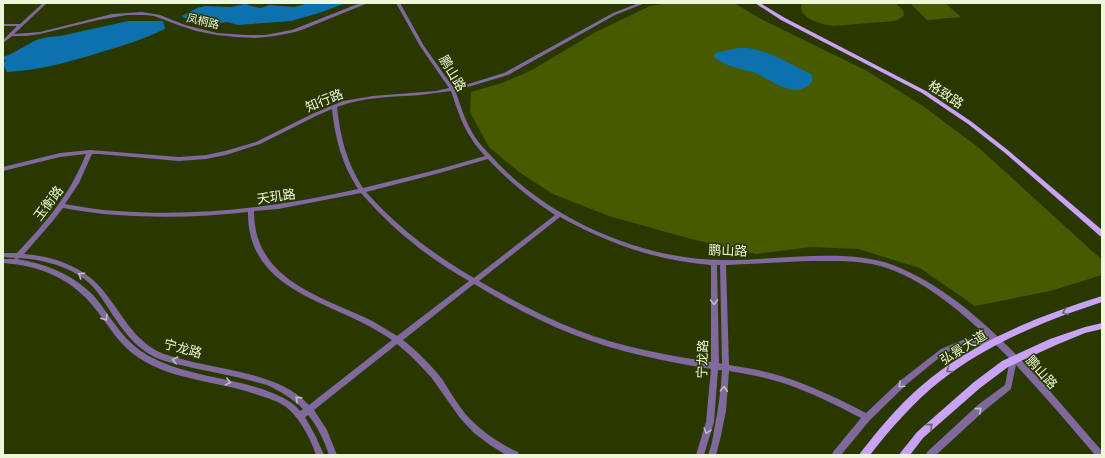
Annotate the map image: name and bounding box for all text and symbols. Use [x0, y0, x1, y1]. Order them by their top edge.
street label: 凤桐路 [185, 11, 220, 32]
street label: 鹏山路 [436, 53, 469, 94]
street label: 格致路 [925, 78, 966, 111]
street label: 知行路 [303, 86, 345, 115]
street label: 玉衡路 [31, 183, 66, 223]
street label: 天玑路 [256, 186, 296, 207]
street label: 鹏山路 [708, 242, 748, 259]
one-way arrow [78, 273, 85, 280]
one-way arrow [710, 299, 719, 305]
one-way arrow [1062, 307, 1069, 315]
one-way arrow [101, 314, 108, 321]
street label: 弘景大道 [937, 327, 989, 368]
street label: 宁龙路 [162, 336, 204, 361]
street label: 宁龙路 [694, 339, 711, 379]
street label: 鹏山路 [1023, 353, 1060, 392]
one-way arrow [172, 356, 179, 365]
one-way arrow [947, 365, 954, 372]
one-way arrow [224, 377, 231, 386]
one-way arrow [898, 380, 906, 388]
one-way arrow [720, 386, 728, 392]
one-way arrow [295, 397, 303, 404]
one-way arrow [974, 407, 982, 414]
one-way arrow [925, 423, 933, 431]
one-way arrow [704, 427, 712, 434]

